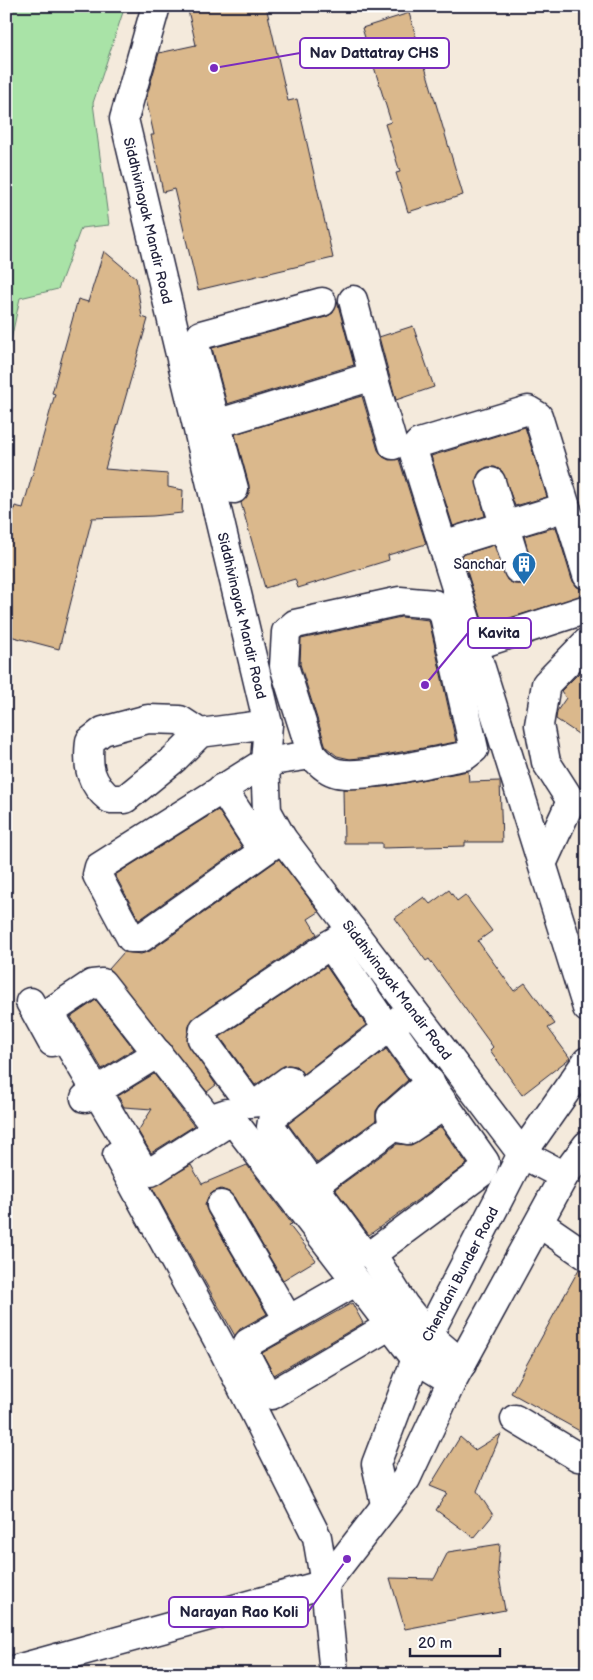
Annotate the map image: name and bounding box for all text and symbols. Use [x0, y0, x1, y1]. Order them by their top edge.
callout: Nav Dattatray CHS [300, 38, 449, 68]
text: Nav Dattatray CHS [309, 44, 439, 63]
street label: Siddhivinayak Mandir Road [120, 136, 176, 306]
street label: Siddhivinayak Mandir Road [214, 531, 270, 701]
building icon: Sanchar [511, 551, 537, 585]
place label: Sanchar [454, 556, 507, 573]
callout: Kavita [468, 618, 531, 648]
text: Kavita [478, 624, 520, 643]
street label: Siddhivinayak Mandir Road [338, 917, 455, 1063]
street label: Chendani Bunder Road [419, 1204, 502, 1344]
callout: Narayan Rao Koli [169, 1597, 308, 1627]
text: Narayan Rao Koli [180, 1603, 298, 1622]
scale bar [410, 1625, 500, 1657]
text: 20 m [418, 1634, 452, 1653]

